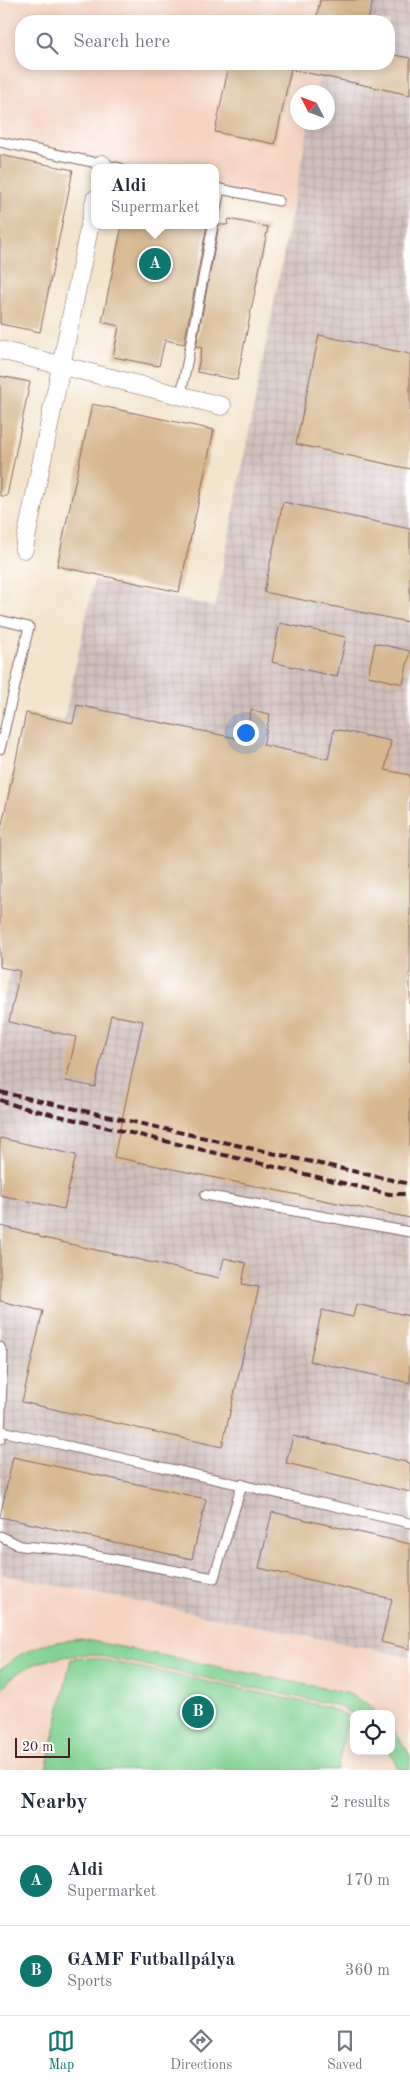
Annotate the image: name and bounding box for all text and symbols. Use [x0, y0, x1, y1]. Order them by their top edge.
search box [15, 15, 395, 70]
icon: search [33, 29, 61, 57]
text: Search here [73, 33, 170, 52]
north arrow [290, 85, 335, 130]
popup [91, 164, 219, 229]
text: Aldi [110, 177, 146, 196]
text: Supermarket [110, 200, 200, 216]
pin: A [139, 245, 171, 283]
your location [233, 720, 259, 746]
pin: B [182, 1693, 214, 1731]
map controls [350, 1710, 395, 1755]
button: locate [350, 1710, 395, 1755]
scale bar [15, 1735, 70, 1758]
text: 20 m [22, 1740, 53, 1754]
text: Nearby [20, 1792, 88, 1813]
text: 2 results [330, 1795, 390, 1811]
text: Aldi [67, 1861, 103, 1880]
text: A [30, 1873, 42, 1889]
text: 170 m [345, 1873, 390, 1889]
text: Supermarket [67, 1884, 156, 1900]
text: GAMF Futballpálya [67, 1951, 235, 1970]
text: B [30, 1963, 42, 1979]
text: 360 m [345, 1963, 390, 1979]
text: Sports [67, 1974, 112, 1990]
tab: Map [47, 2027, 75, 2074]
tab: Directions [170, 2027, 232, 2074]
tab: Saved [327, 2027, 363, 2074]

